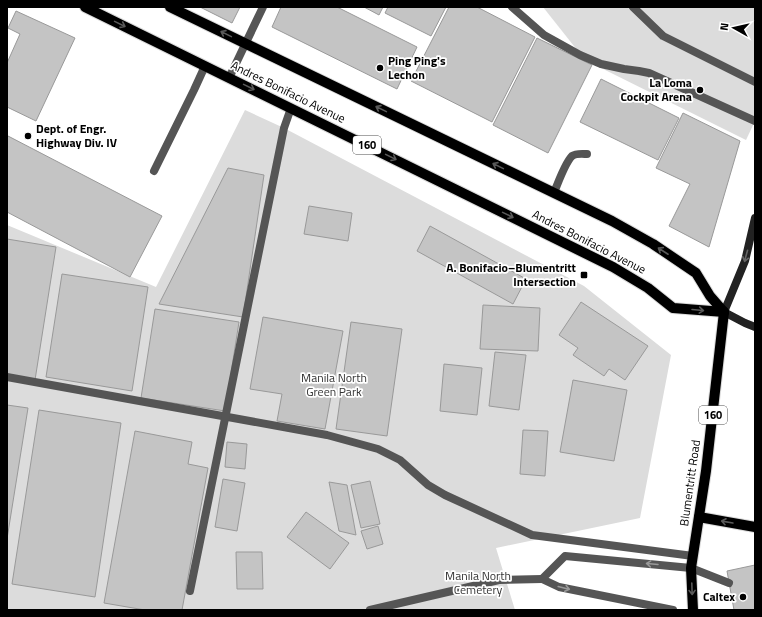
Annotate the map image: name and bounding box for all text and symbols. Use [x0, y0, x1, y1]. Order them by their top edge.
north arrow [714, 8, 754, 48]
one-way arrow [114, 21, 126, 28]
text: N [716, 22, 733, 31]
one-way arrow [221, 30, 233, 37]
place label: Ping Ping's Lechon [388, 51, 446, 84]
street label: Andres Bonifacio Avenue [228, 56, 349, 128]
marker: Ping Ping's Lechon [375, 63, 385, 73]
place label: La Loma Cockpit Arena [620, 73, 692, 106]
one-way arrow [243, 84, 255, 91]
marker: La Loma Cockpit Arena [695, 85, 705, 95]
one-way arrow [375, 105, 387, 112]
place label: Dept. of Engr. Highway Div. IV [36, 119, 118, 152]
marker: Dept. of Engr. Highway Div. IV [23, 131, 33, 141]
road number: 160 [353, 136, 381, 154]
one-way arrow [385, 154, 397, 161]
one-way arrow [492, 162, 504, 169]
street label: Andres Bonifacio Avenue [529, 205, 649, 278]
one-way arrow [501, 212, 513, 219]
one-way arrow [658, 247, 669, 255]
one-way arrow [741, 249, 749, 262]
place label: A. Bonifacio–Blumentritt Intersection [446, 258, 577, 291]
marker: A. Bonifacio–Blumentritt Intersection [579, 270, 589, 280]
one-way arrow [692, 306, 705, 314]
park label: Manila North Green Park [301, 368, 367, 401]
road number: 160 [699, 406, 727, 424]
street label: Blumentritt Road [674, 438, 705, 527]
one-way arrow [721, 518, 734, 526]
one-way arrow [646, 561, 659, 568]
park label: Manila North Cemetery [445, 566, 511, 599]
one-way arrow [688, 582, 696, 595]
one-way arrow [557, 585, 570, 592]
place label: Caltex [703, 587, 735, 606]
marker: Caltex [738, 592, 748, 602]

